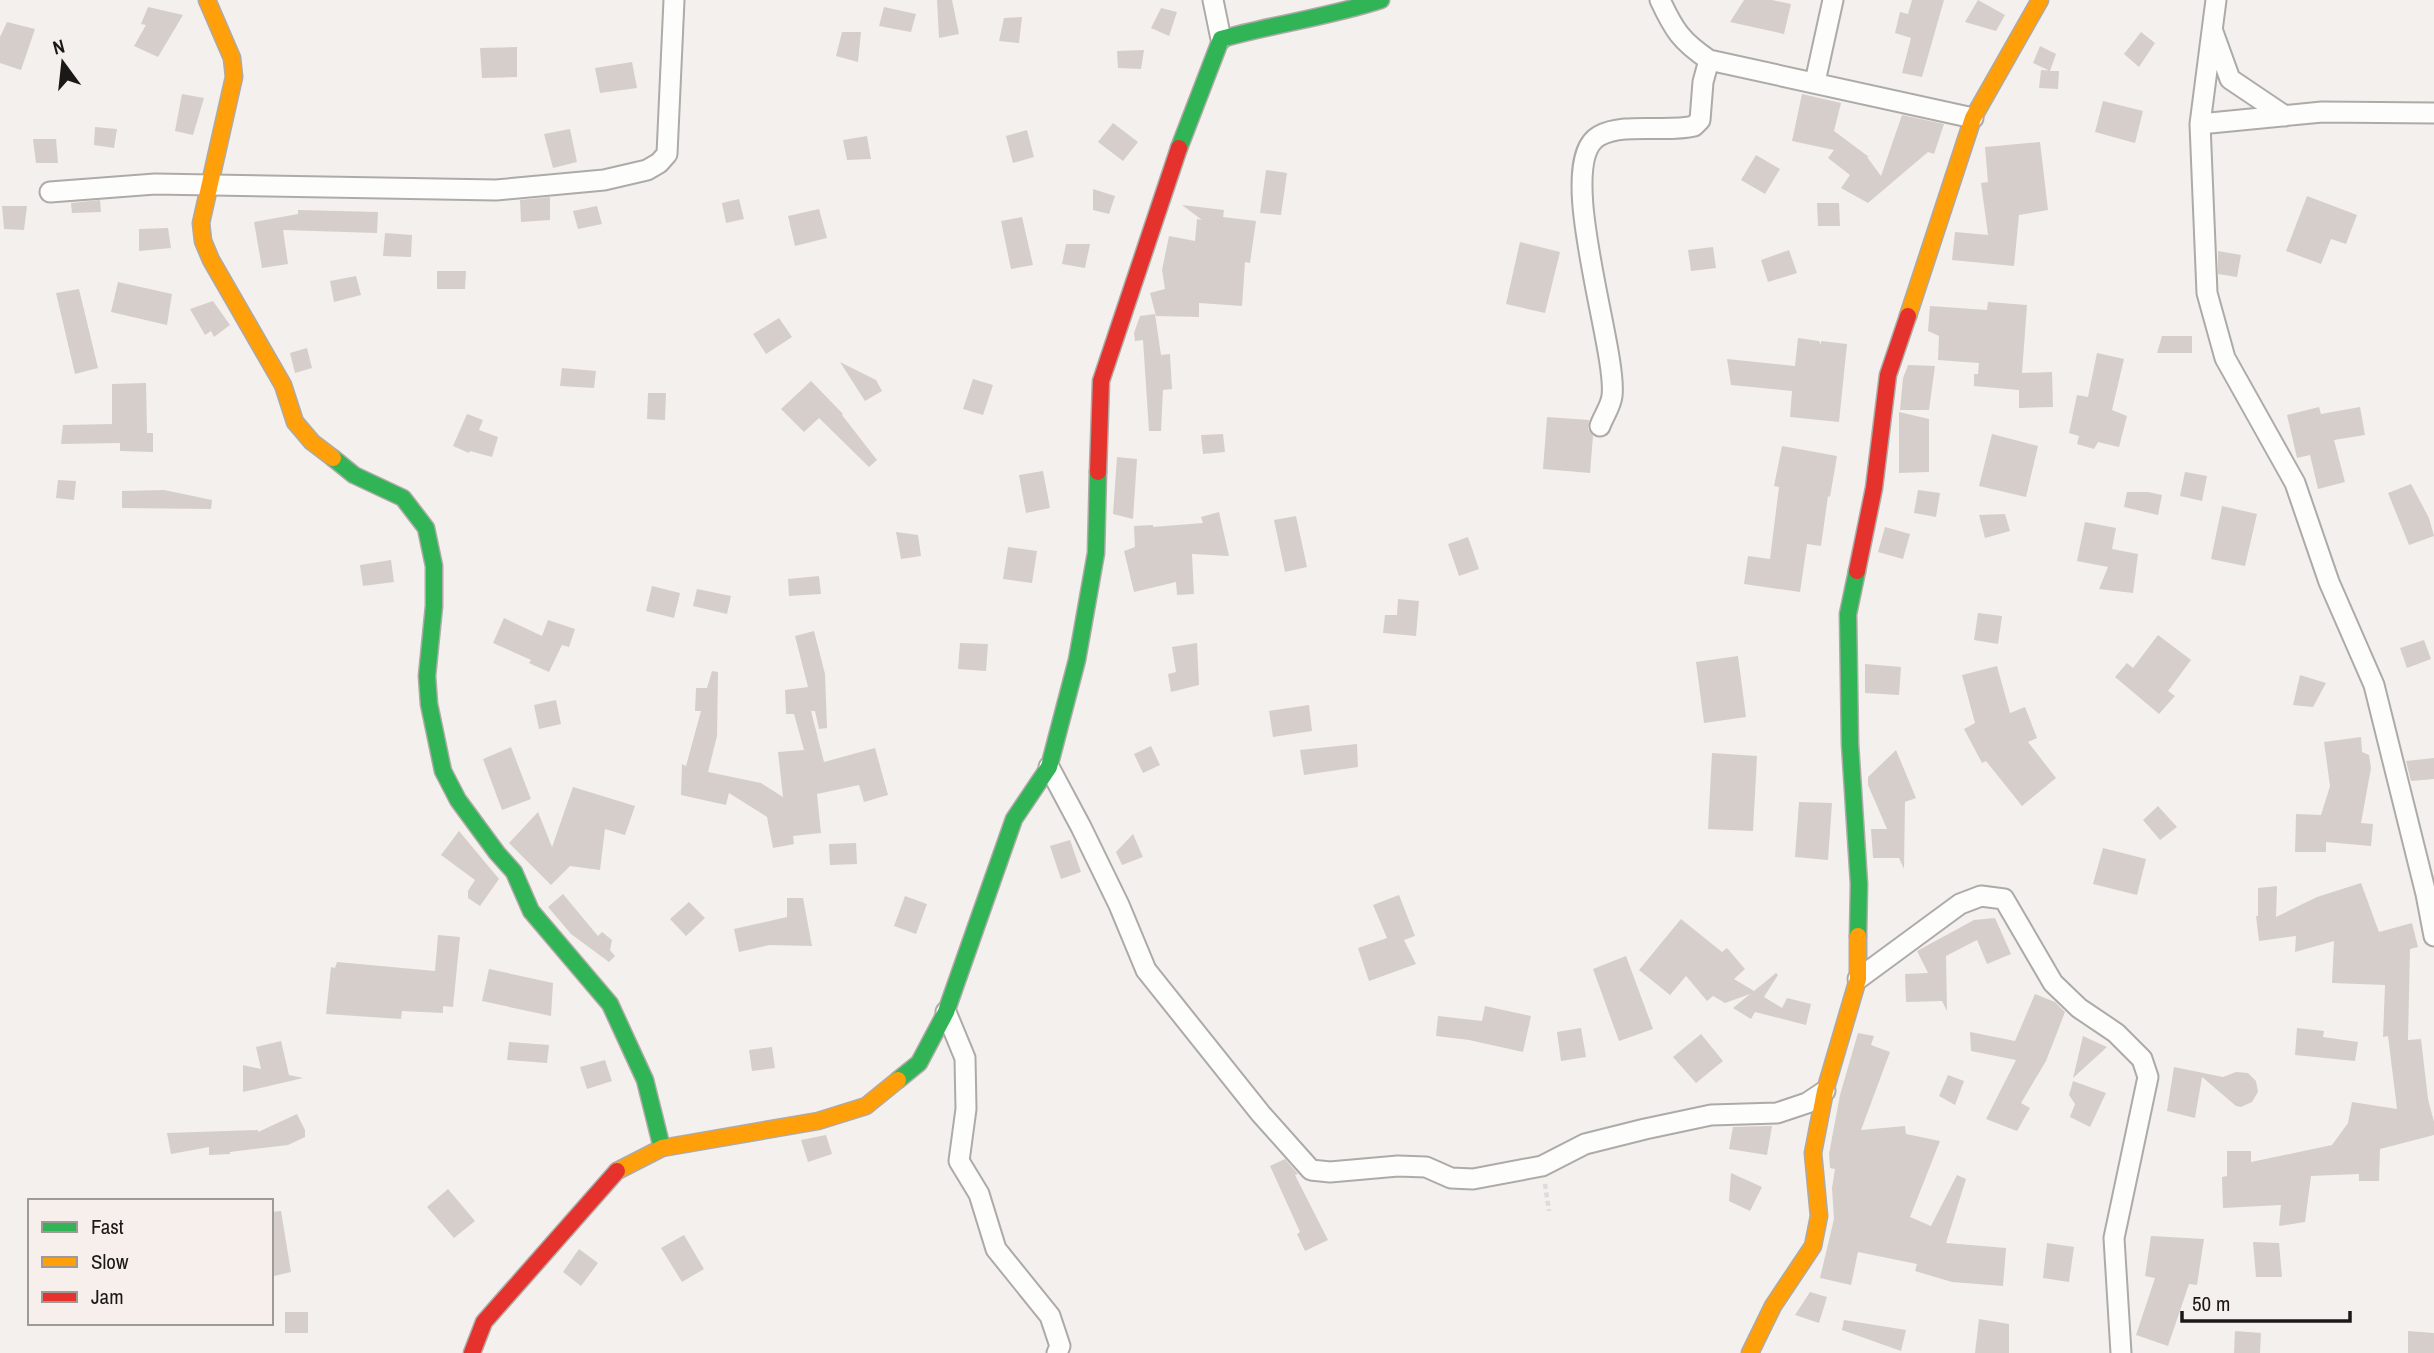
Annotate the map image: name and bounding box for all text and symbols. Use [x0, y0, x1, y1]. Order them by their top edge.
north arrow [28, 28, 98, 98]
text: N [50, 33, 67, 61]
legend [28, 1199, 273, 1325]
text: Fast [91, 1212, 124, 1241]
text: Slow [91, 1247, 129, 1276]
scale bar [2182, 1280, 2350, 1324]
text: Jam [91, 1282, 124, 1311]
text: 50 m [2192, 1289, 2230, 1318]

